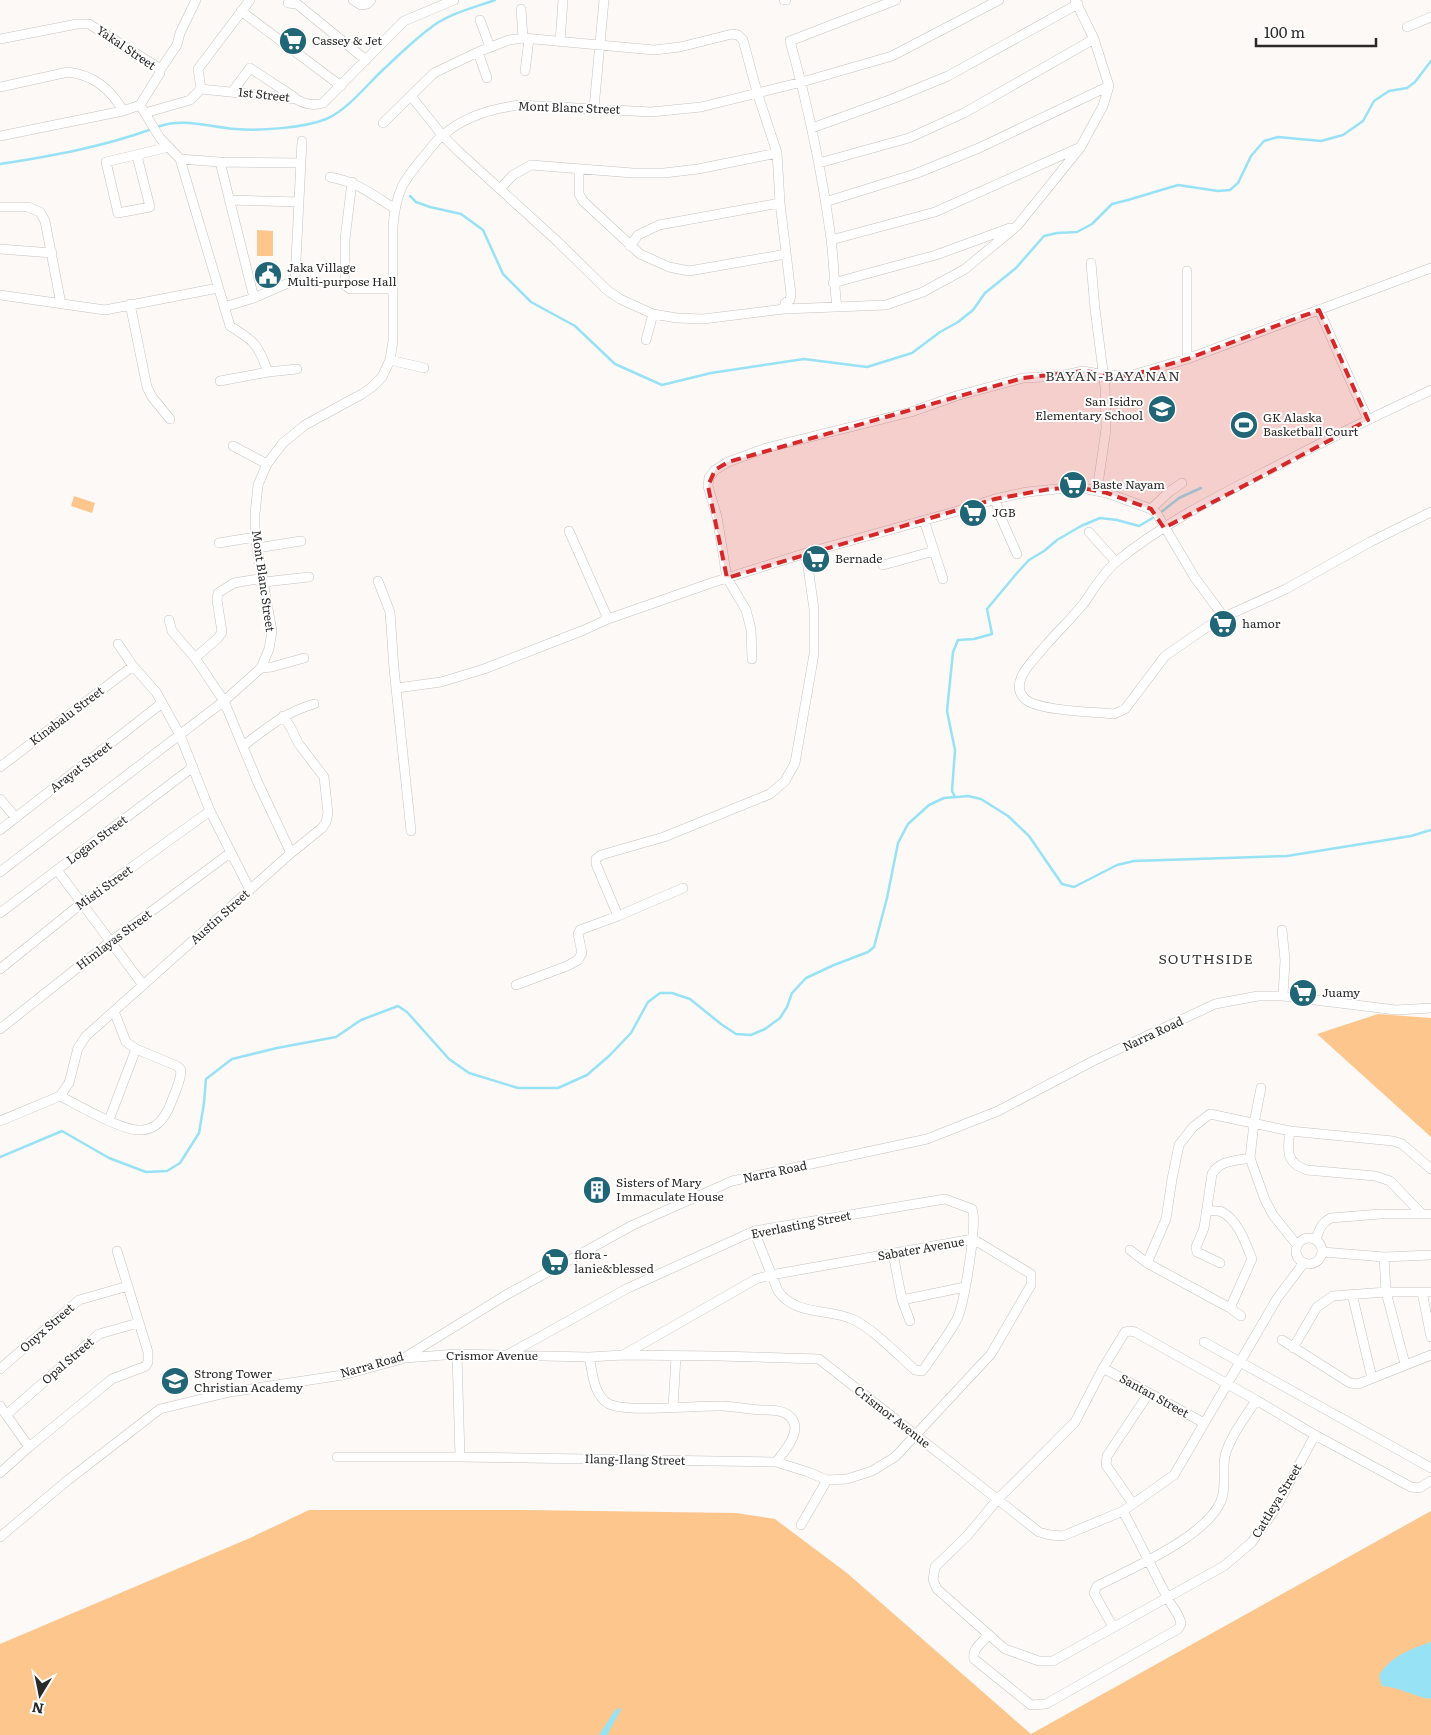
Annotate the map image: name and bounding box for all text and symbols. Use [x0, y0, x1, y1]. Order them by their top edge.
scale bar [1256, 15, 1376, 47]
text: 100 m [1264, 20, 1305, 43]
street label: Yakal Street [93, 21, 160, 74]
supermarket icon: Cassey & Jet [278, 26, 308, 56]
place label: Cassey & Jet [312, 31, 382, 49]
street label: 1st Street [237, 82, 291, 106]
street label: Mont Blanc Street [518, 96, 621, 118]
place label: Jaka Village Multi-purpose Hall [287, 258, 397, 290]
public building icon: Jaka Village Multi-purpose Hall [253, 260, 283, 290]
district label: BAYAN-BAYANAN [1045, 365, 1181, 385]
place label: San Isidro Elementary School [1035, 392, 1143, 424]
school or university icon: San Isidro Elementary School [1147, 394, 1177, 424]
place label: GK Alaska Basketball Court [1263, 408, 1359, 440]
sports icon: GK Alaska Basketball Court [1229, 410, 1259, 440]
supermarket icon: Baste Nayam [1058, 470, 1088, 500]
place label: Baste Nayam [1092, 475, 1165, 493]
supermarket icon: JGB [958, 498, 988, 528]
place label: JGB [992, 503, 1016, 521]
street label: Mont Blanc Street [248, 529, 280, 633]
supermarket icon: Bernade [801, 544, 831, 574]
place label: Bernade [835, 549, 883, 567]
supermarket icon: hamor [1208, 609, 1238, 639]
place label: hamor [1242, 614, 1281, 632]
street label: Kinabalu Street [25, 681, 107, 749]
street label: Arayat Street [45, 736, 115, 796]
street label: Logan Street [62, 810, 131, 868]
street label: Misti Street [71, 860, 136, 914]
street label: Austin Street [186, 884, 253, 948]
street label: Himlayas Street [72, 905, 155, 974]
district label: SOUTHSIDE [1158, 948, 1254, 968]
supermarket icon: Juamy [1288, 978, 1318, 1008]
place label: Juamy [1322, 983, 1360, 1001]
street label: Narra Road [1119, 1011, 1186, 1055]
street label: Narra Road [741, 1155, 809, 1187]
place label: Sisters of Mary Immaculate House [616, 1173, 724, 1205]
building icon: Sisters of Mary Immaculate House [582, 1175, 612, 1205]
street label: Everlasting Street [749, 1205, 853, 1243]
street label: Sabater Avenue [876, 1232, 966, 1264]
place label: flora - lanie&blessed [574, 1245, 654, 1277]
supermarket icon: flora - lanie&blessed [540, 1247, 570, 1277]
street label: Onyx Street [15, 1298, 78, 1356]
street label: Opal Street [37, 1332, 97, 1388]
street label: Narra Road [338, 1346, 406, 1382]
street label: Crismor Avenue [446, 1346, 538, 1364]
place label: Strong Tower Christian Academy [194, 1364, 303, 1396]
school or university icon: Strong Tower Christian Academy [160, 1366, 190, 1396]
street label: Santan Street [1117, 1369, 1193, 1422]
street label: Crismor Avenue [851, 1381, 934, 1452]
street label: Ilang-Ilang Street [584, 1449, 686, 1469]
street label: Cattleya Street [1247, 1460, 1306, 1541]
north arrow [15, 1670, 65, 1720]
text: N [30, 1698, 45, 1720]

